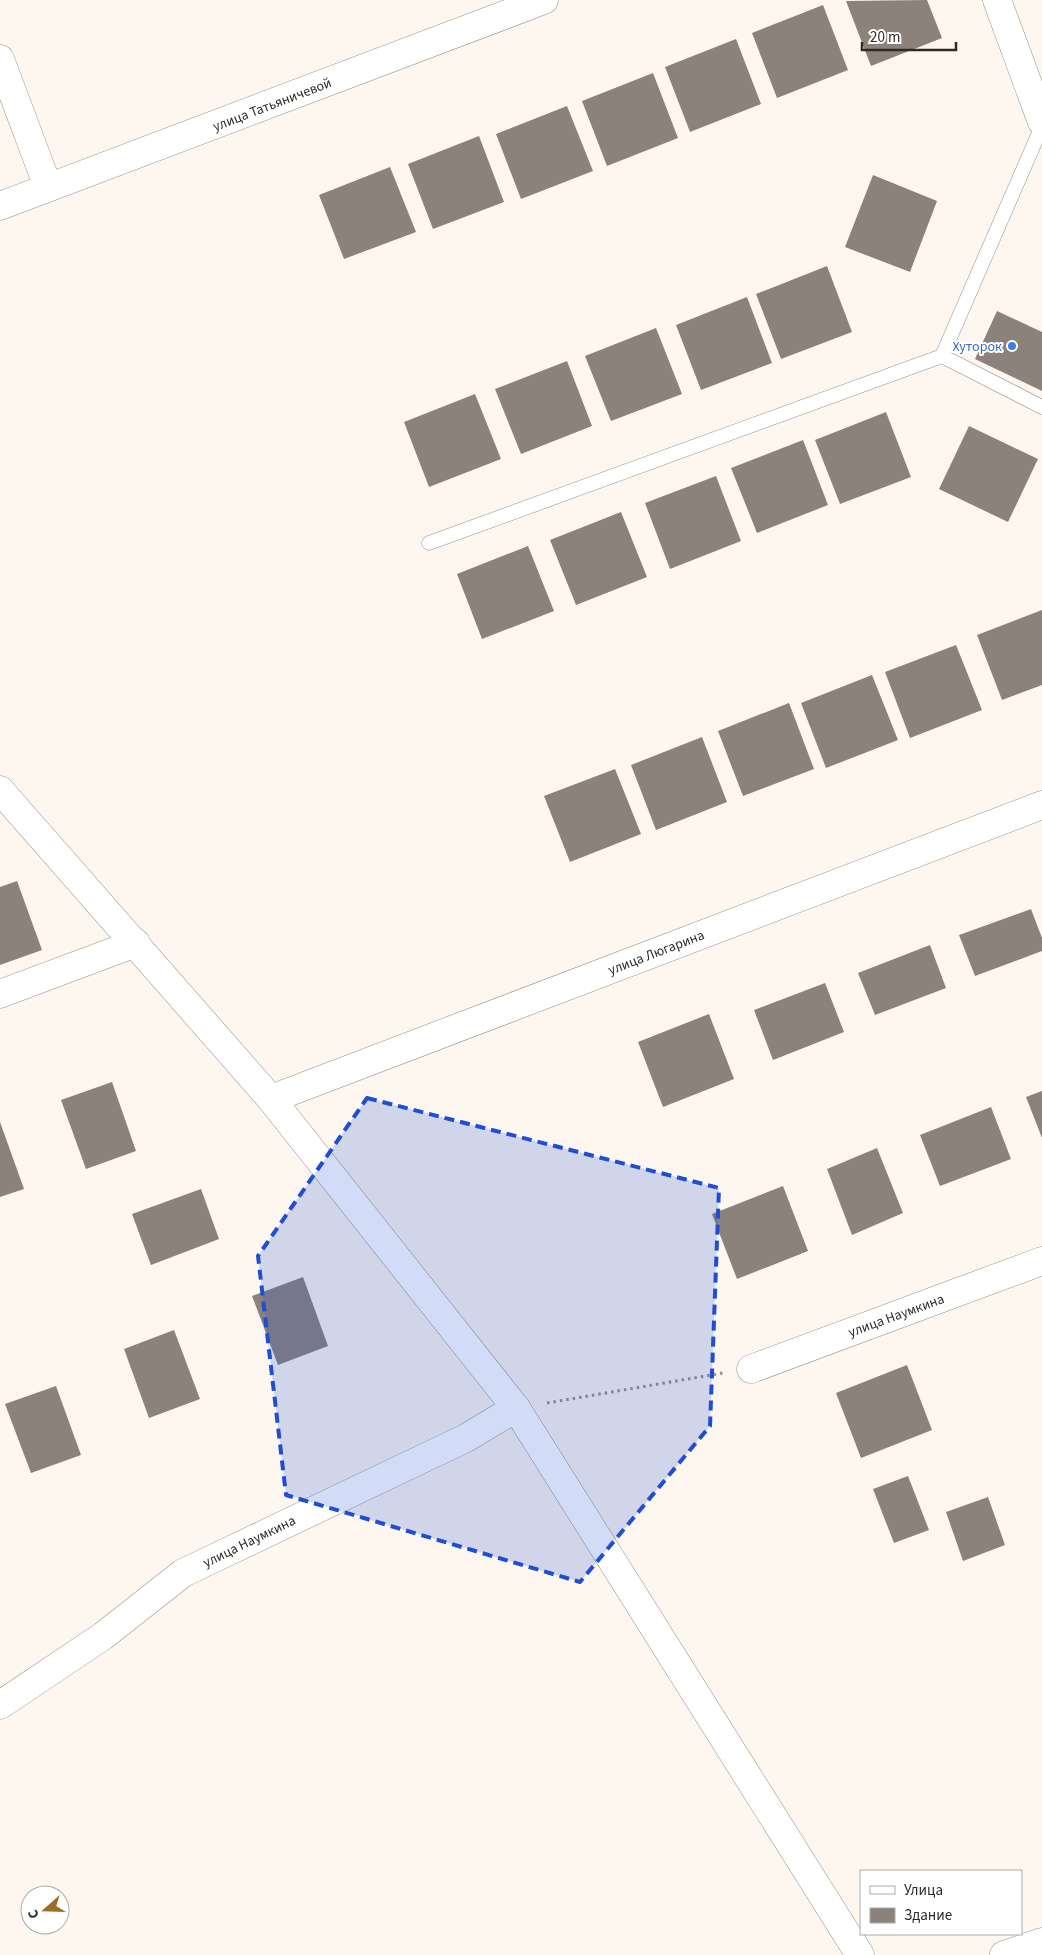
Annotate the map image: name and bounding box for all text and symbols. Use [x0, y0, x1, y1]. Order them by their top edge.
scale bar [862, 20, 956, 52]
text: 20 m [870, 27, 900, 48]
street label: улица Татьяничевой [210, 73, 335, 137]
place label: Хуторок [952, 337, 1002, 357]
marker: Хуторок [1006, 340, 1018, 352]
street label: улица Люгарина [605, 925, 707, 980]
street label: улица Наумкина [846, 1289, 947, 1343]
street label: улица Наумкина [200, 1511, 299, 1573]
legend [860, 1870, 1022, 1935]
text: Улица [904, 1880, 943, 1901]
north arrow [20, 1885, 70, 1935]
text: Здание [904, 1905, 952, 1926]
text: С [23, 1907, 45, 1921]

